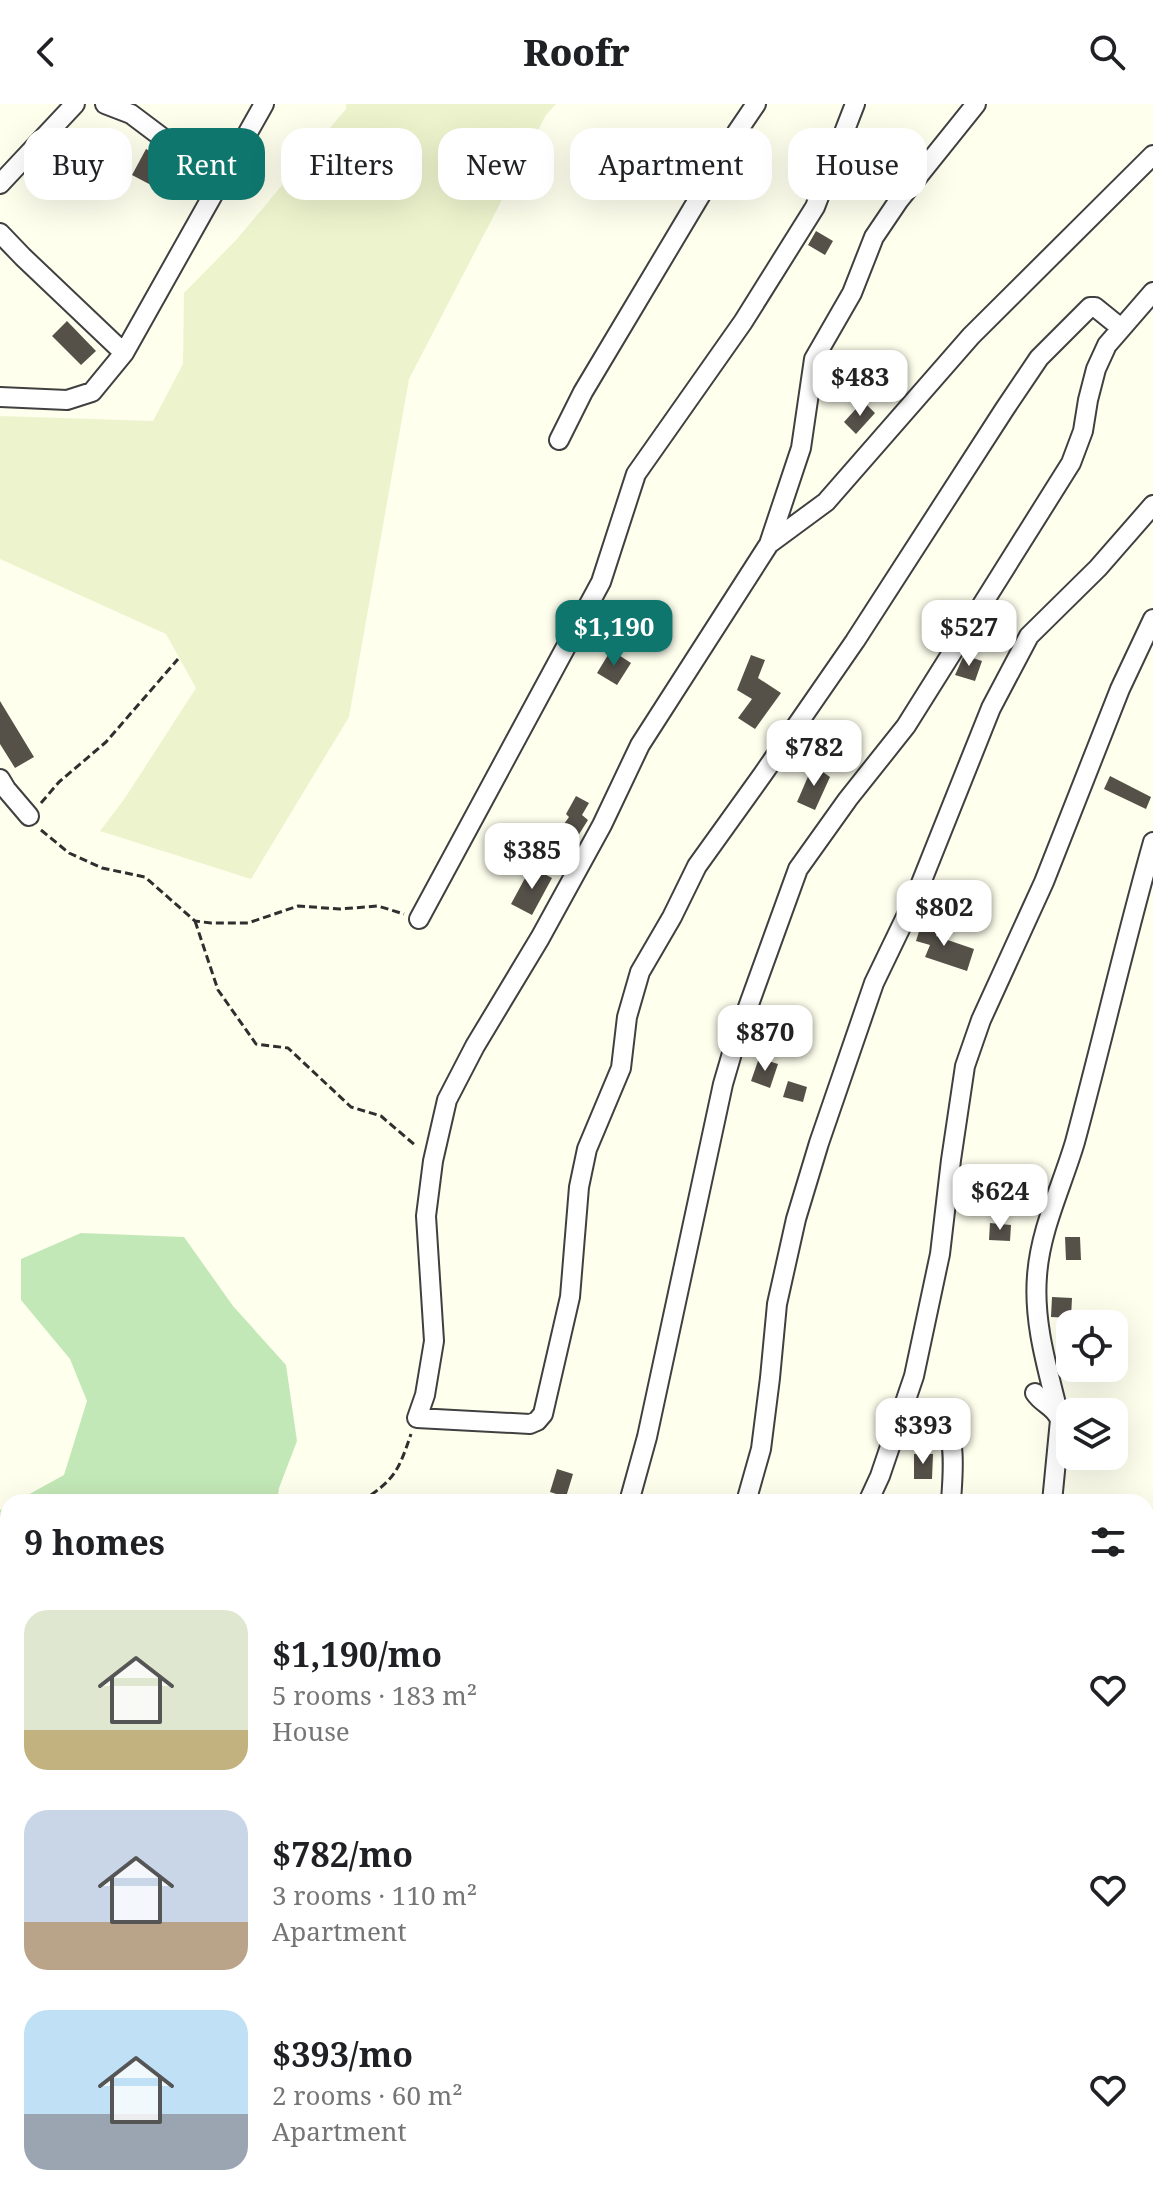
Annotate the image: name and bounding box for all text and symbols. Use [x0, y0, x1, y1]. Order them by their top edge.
text: Roofr [523, 28, 630, 77]
icon: back [24, 30, 68, 74]
icon: search [1085, 30, 1129, 74]
chip: Buy [24, 128, 132, 200]
chip: Rent [148, 128, 265, 200]
chip: Filters [281, 128, 422, 200]
chip: New [438, 128, 554, 200]
chip: Apartment [570, 128, 772, 200]
chip: House [788, 128, 927, 200]
pin: $483 [813, 350, 907, 418]
text: $483 [831, 358, 889, 394]
pin: $1,190 [549, 600, 679, 668]
pin: $527 [922, 600, 1016, 668]
text: $1,190 [573, 608, 655, 644]
text: $527 [940, 608, 998, 644]
pin: $782 [767, 720, 861, 788]
text: $782 [785, 728, 843, 764]
pin: $385 [485, 823, 579, 891]
text: $385 [503, 831, 561, 867]
pin: $802 [897, 880, 991, 948]
text: $802 [915, 888, 973, 924]
pin: $870 [718, 1005, 812, 1073]
text: $870 [736, 1013, 794, 1049]
pin: $624 [953, 1164, 1047, 1232]
text: $624 [971, 1172, 1029, 1208]
map controls [1056, 1310, 1128, 1470]
button: locate [1056, 1310, 1128, 1382]
pin: $393 [876, 1398, 970, 1466]
button: layers [1056, 1398, 1128, 1470]
text: $393 [894, 1406, 952, 1442]
text: 9 homes [24, 1519, 165, 1565]
icon: filters [1086, 1520, 1130, 1564]
text: $1,190/mo [272, 1631, 442, 1677]
icon: home [88, 1642, 184, 1738]
icon: heart [1086, 1668, 1130, 1712]
text: 5 rooms · 183 m² [272, 1677, 477, 1713]
text: House [272, 1713, 350, 1749]
text: $782/mo [272, 1831, 413, 1877]
icon: home [88, 1842, 184, 1938]
icon: heart [1086, 1868, 1130, 1912]
text: 3 rooms · 110 m² [272, 1877, 477, 1913]
text: Apartment [272, 1913, 407, 1949]
text: $393/mo [272, 2031, 413, 2077]
icon: home [88, 2042, 184, 2138]
icon: heart [1086, 2068, 1130, 2112]
text: 2 rooms · 60 m² [272, 2077, 463, 2113]
text: Apartment [272, 2113, 407, 2149]

